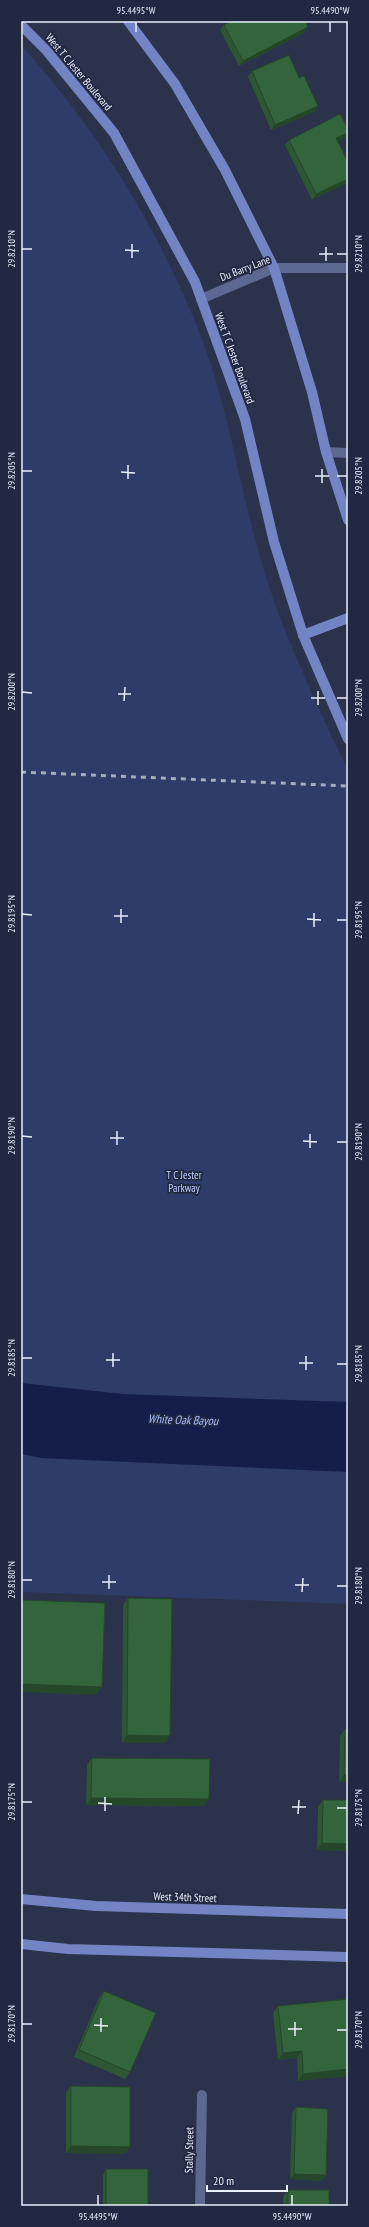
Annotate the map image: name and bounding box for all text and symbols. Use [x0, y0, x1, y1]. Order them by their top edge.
text: 95.4495°W [117, 4, 156, 17]
text: 95.4490°W [311, 4, 350, 17]
street label: West T C Jester Boulevard [43, 31, 115, 113]
text: 29.8210°N [5, 230, 18, 268]
text: 29.8210°N [352, 235, 365, 273]
street label: Du Barry Lane [218, 252, 273, 284]
street label: West T C Jester Boulevard [212, 310, 258, 406]
text: 29.8205°N [5, 452, 18, 490]
text: 29.8205°N [352, 457, 365, 495]
text: 29.8200°N [5, 673, 18, 711]
text: 29.8200°N [352, 679, 365, 717]
text: 29.8195°N [5, 895, 18, 933]
text: 29.8195°N [352, 901, 365, 939]
text: 29.8190°N [5, 1117, 18, 1155]
text: 29.8190°N [352, 1123, 365, 1161]
park label: T C Jester Parkway [166, 1168, 202, 1195]
text: 29.8185°N [5, 1339, 18, 1377]
text: 29.8185°N [352, 1345, 365, 1383]
water label: White Oak Bayou [148, 1411, 219, 1428]
text: 29.8180°N [5, 1561, 18, 1599]
text: 29.8180°N [352, 1567, 365, 1605]
text: 29.8175°N [5, 1783, 18, 1821]
text: 29.8175°N [352, 1789, 365, 1827]
street label: West 34th Street [153, 1889, 217, 1905]
text: 29.8170°N [5, 2005, 18, 2043]
text: 29.8170°N [352, 2011, 365, 2049]
street label: Stally Street [182, 2127, 196, 2173]
scale bar [207, 2167, 287, 2193]
text: 20 m [213, 2173, 234, 2188]
text: 95.4495°W [79, 2210, 118, 2223]
text: 95.4490°W [273, 2210, 312, 2223]

